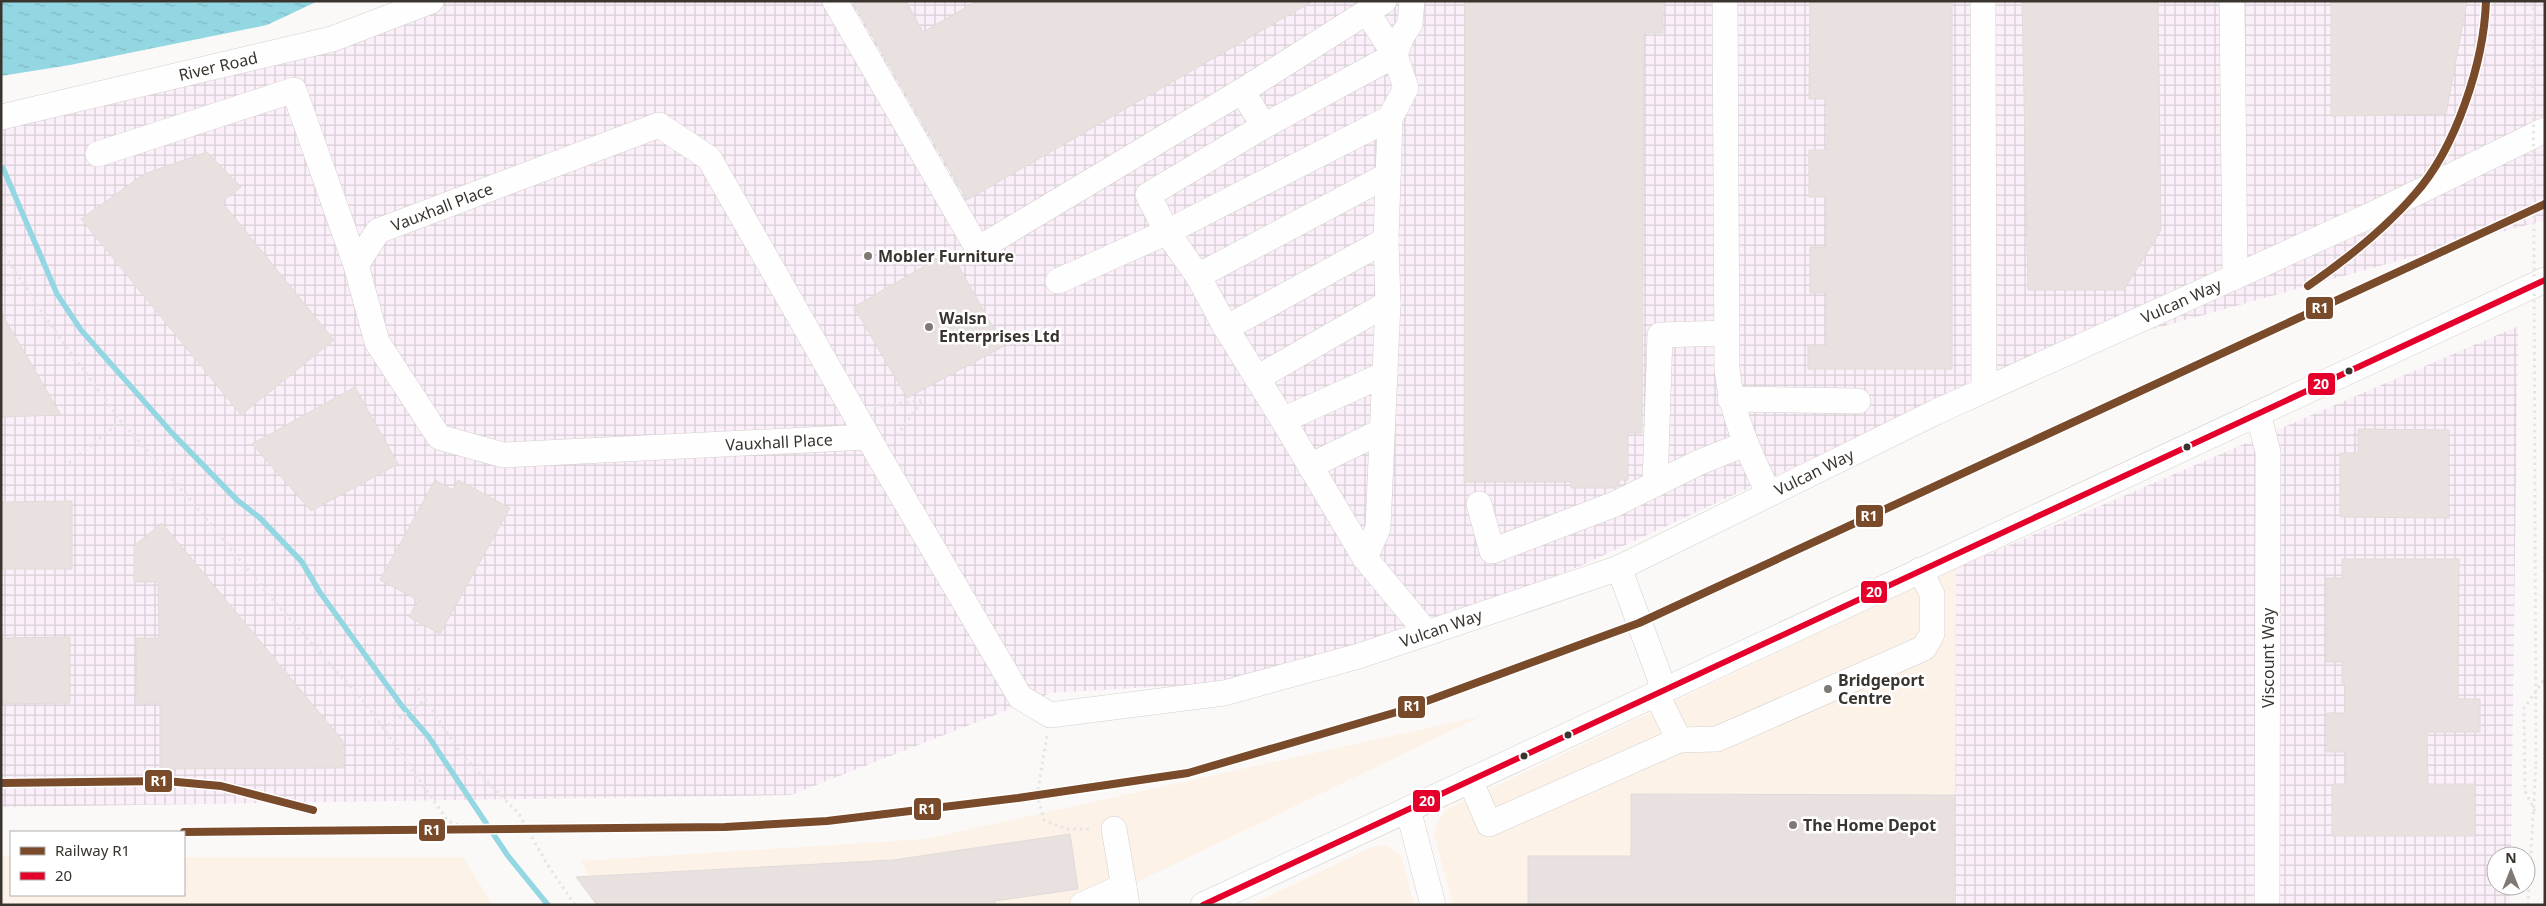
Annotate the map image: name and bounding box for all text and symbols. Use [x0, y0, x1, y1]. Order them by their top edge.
street label: River Road [176, 46, 260, 86]
street label: Vauxhall Place [388, 177, 496, 237]
place label: Mobler Furniture [878, 245, 1014, 267]
marker: Mobler Furniture [862, 250, 874, 262]
street label: Vulcan Way [2137, 273, 2225, 329]
line badge: R1 [2305, 296, 2334, 320]
text: R1 [2311, 298, 2329, 317]
place label: Walsn Enterprises Ltd [939, 307, 1060, 347]
marker: Walsn Enterprises Ltd [923, 321, 935, 333]
unlabelled marker [2344, 366, 2354, 376]
line badge: 20 [2307, 372, 2336, 396]
text: 20 [2313, 374, 2329, 393]
street label: Vauxhall Place [725, 428, 833, 456]
unlabelled marker [2182, 442, 2192, 452]
street label: Vulcan Way [1771, 443, 1858, 501]
line badge: R1 [1855, 504, 1884, 528]
text: R1 [1860, 506, 1878, 525]
line badge: 20 [1860, 580, 1888, 604]
text: 20 [1866, 582, 1882, 601]
street label: Vulcan Way [1397, 603, 1486, 652]
street label: Viscount Way [2257, 607, 2279, 708]
place label: Bridgeport Centre [1838, 669, 1925, 709]
marker: Bridgeport Centre [1822, 683, 1834, 695]
line badge: R1 [1397, 695, 1426, 719]
text: R1 [1403, 696, 1421, 715]
unlabelled marker [1563, 730, 1573, 740]
unlabelled marker [1519, 751, 1529, 761]
line badge: R1 [144, 769, 173, 793]
text: R1 [150, 771, 168, 790]
line badge: 20 [1412, 789, 1441, 813]
text: 20 [1419, 791, 1435, 810]
line badge: R1 [913, 797, 942, 821]
text: R1 [918, 799, 936, 818]
place label: The Home Depot [1803, 814, 1936, 836]
line badge: R1 [418, 818, 446, 842]
marker: The Home Depot [1787, 819, 1799, 831]
text: R1 [423, 820, 441, 839]
legend [10, 831, 185, 896]
text: Railway R1 [55, 840, 130, 860]
north arrow [2486, 846, 2536, 896]
text: N [2505, 848, 2517, 867]
text: 20 [55, 865, 72, 885]

